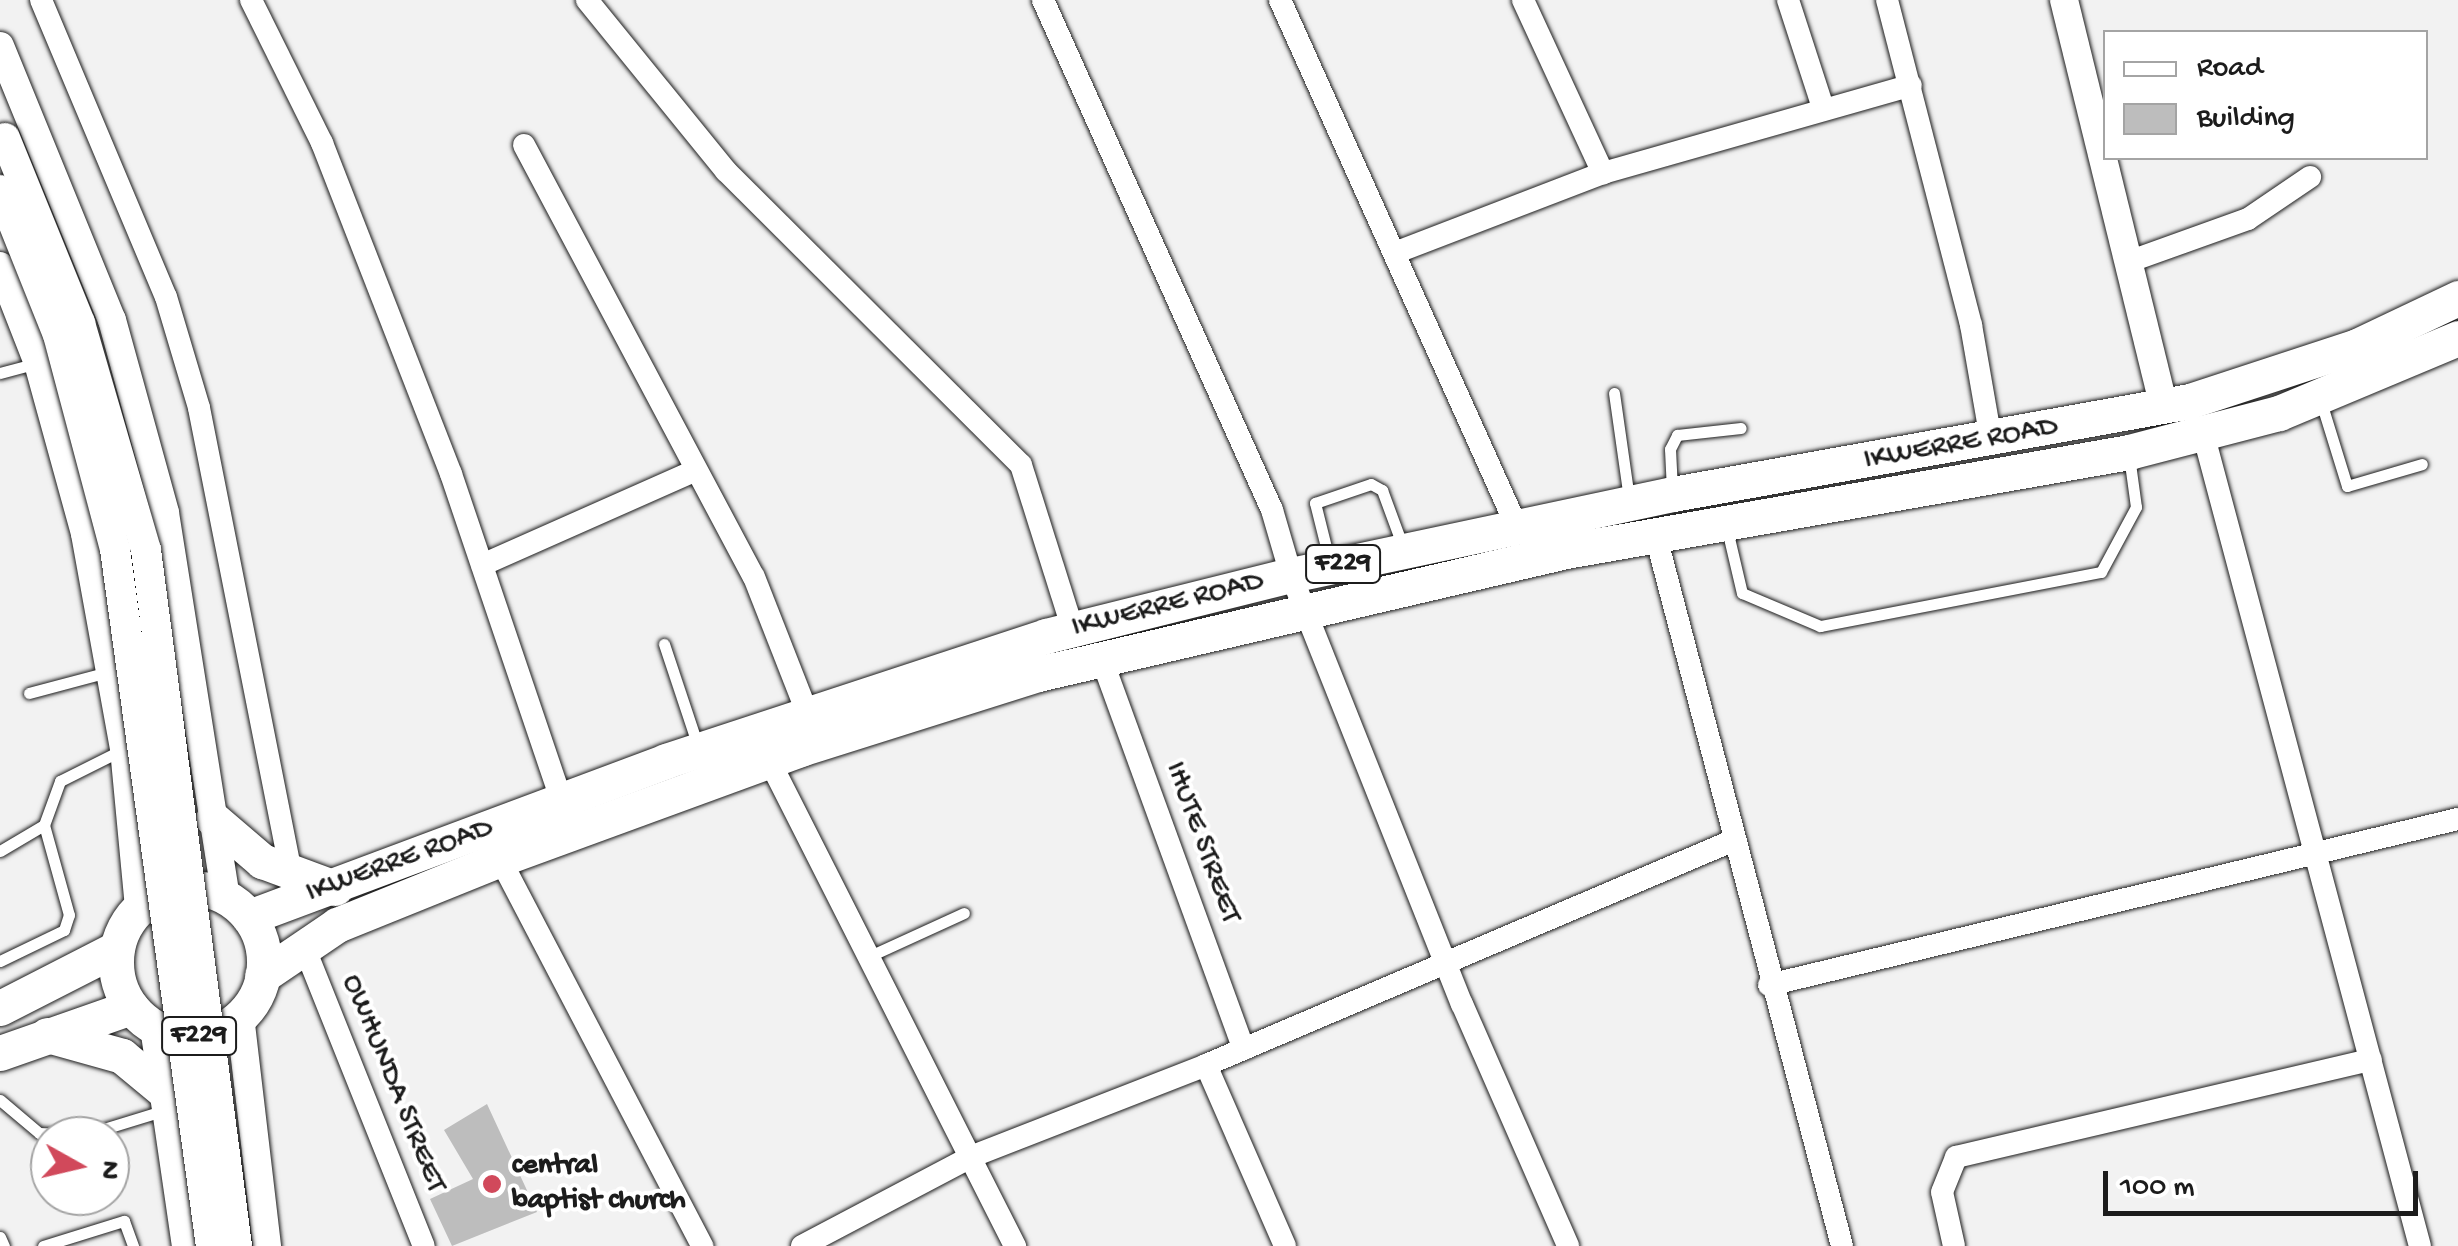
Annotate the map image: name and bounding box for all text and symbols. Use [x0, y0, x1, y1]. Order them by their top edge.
legend [2103, 30, 2428, 160]
text: Road [2197, 52, 2263, 87]
text: Building [2197, 102, 2295, 137]
street label: IKWERRE ROAD [1861, 410, 2061, 480]
road number: F229 [1303, 541, 1383, 587]
street label: IKWERRE ROAD [1068, 565, 1268, 647]
street label: IHUTE STREET [1155, 757, 1247, 929]
street label: IKWERRE ROAD [302, 812, 498, 912]
street label: OWHUNDA STREET [332, 970, 452, 1198]
road number: F229 [159, 1013, 239, 1059]
north arrow [30, 1116, 130, 1216]
place label: central baptist church [512, 1149, 686, 1220]
scale bar [2108, 1151, 2423, 1213]
text: N [91, 1159, 126, 1181]
text: 100 m [2120, 1171, 2195, 1206]
marker: central baptist church [481, 1173, 503, 1195]

